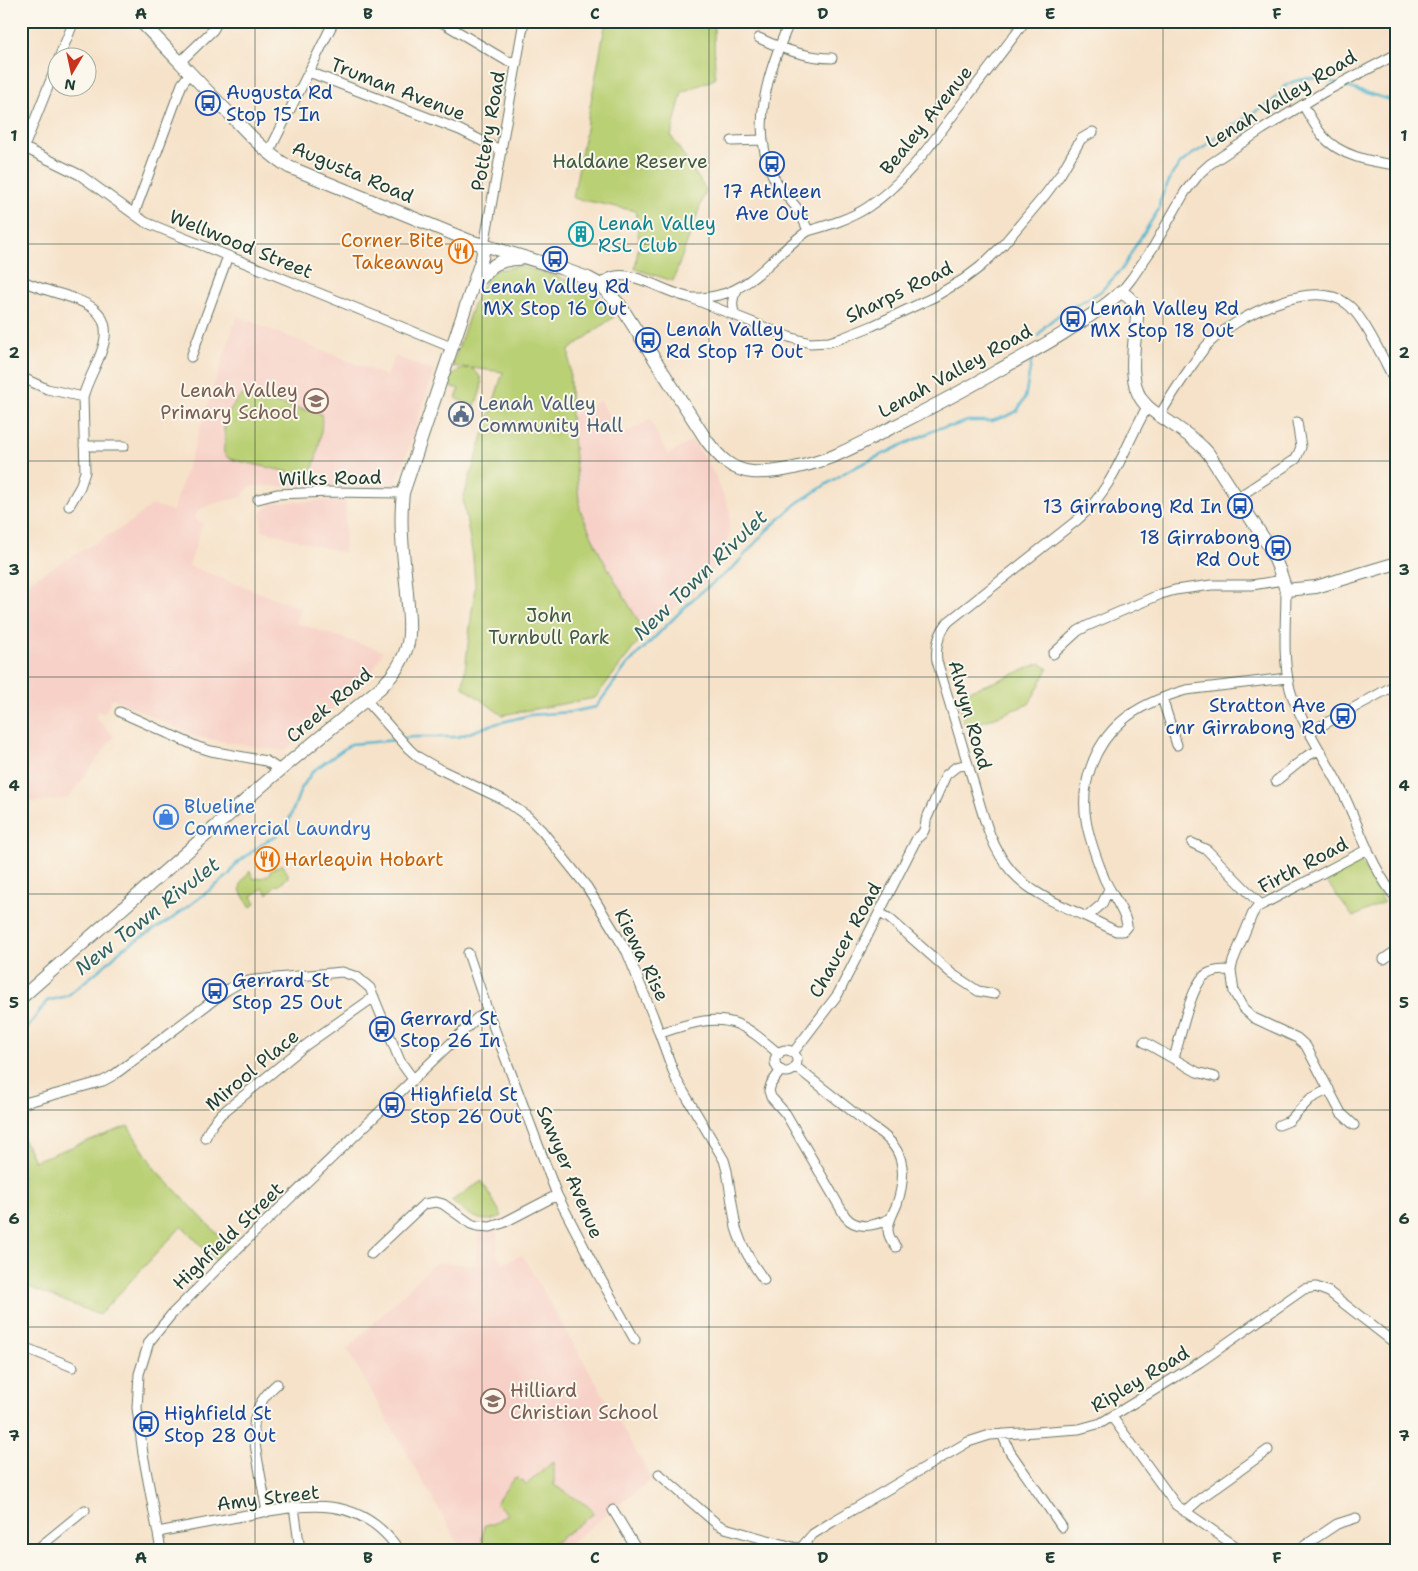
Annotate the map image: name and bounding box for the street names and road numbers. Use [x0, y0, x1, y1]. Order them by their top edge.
street label: Lenah Valley Road [1201, 44, 1361, 154]
street label: Truman Avenue [327, 52, 469, 126]
street label: Bealey Avenue [874, 60, 978, 180]
street label: Pottery Road [465, 69, 511, 193]
street label: Augusta Road [288, 135, 418, 209]
street label: Wellwood Street [165, 204, 317, 284]
street label: Sharps Road [841, 255, 957, 329]
street label: Lenah Valley Road [874, 318, 1036, 424]
street label: Wilks Road [278, 465, 382, 491]
street label: Alwyn Road [943, 658, 997, 772]
street label: Creek Road [281, 662, 377, 748]
street label: Firth Road [1254, 831, 1352, 899]
street label: Chaucer Road [803, 878, 887, 1002]
street label: Kiewa Rise [609, 905, 675, 1005]
street label: Mirool Place [200, 1023, 304, 1117]
street label: Sawyer Avenue [531, 1102, 609, 1242]
street label: Highfield Street [167, 1177, 289, 1295]
street label: Ripley Road [1086, 1340, 1194, 1418]
street label: Amy Street [215, 1479, 321, 1517]

